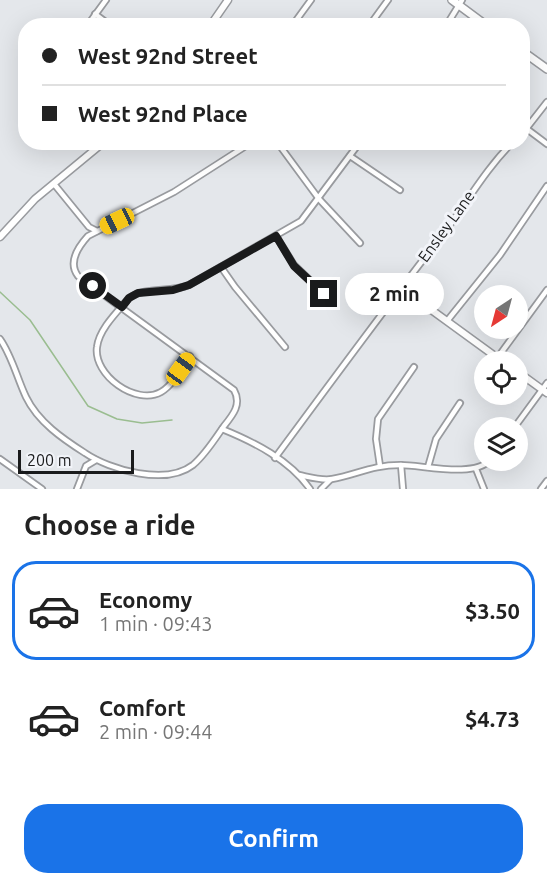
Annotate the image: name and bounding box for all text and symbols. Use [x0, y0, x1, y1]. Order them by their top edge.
text: West 92nd Street [78, 43, 258, 68]
text: West 92nd Place [78, 101, 248, 126]
street label: Ensley Lane [414, 187, 478, 265]
car [97, 205, 137, 237]
route start [79, 272, 106, 299]
callout: 2 min [345, 273, 444, 315]
route end [310, 280, 337, 307]
text: 2 min [369, 282, 420, 305]
north arrow [474, 285, 528, 339]
map controls [474, 285, 528, 471]
car [163, 349, 199, 389]
button: locate [474, 351, 528, 405]
button: layers [474, 417, 528, 471]
scale bar [18, 447, 134, 474]
text: 200 m [27, 451, 72, 469]
text: Choose a ride [24, 510, 196, 540]
icon: car [27, 584, 81, 638]
text: Economy [99, 587, 192, 612]
text: $3.50 [465, 598, 520, 623]
text: 1 min · 09:43 [99, 612, 213, 635]
icon: car [27, 692, 81, 746]
text: Comfort [99, 695, 186, 720]
text: $4.73 [465, 706, 520, 731]
text: 2 min · 09:44 [99, 720, 213, 743]
button: Confirm [24, 804, 523, 873]

